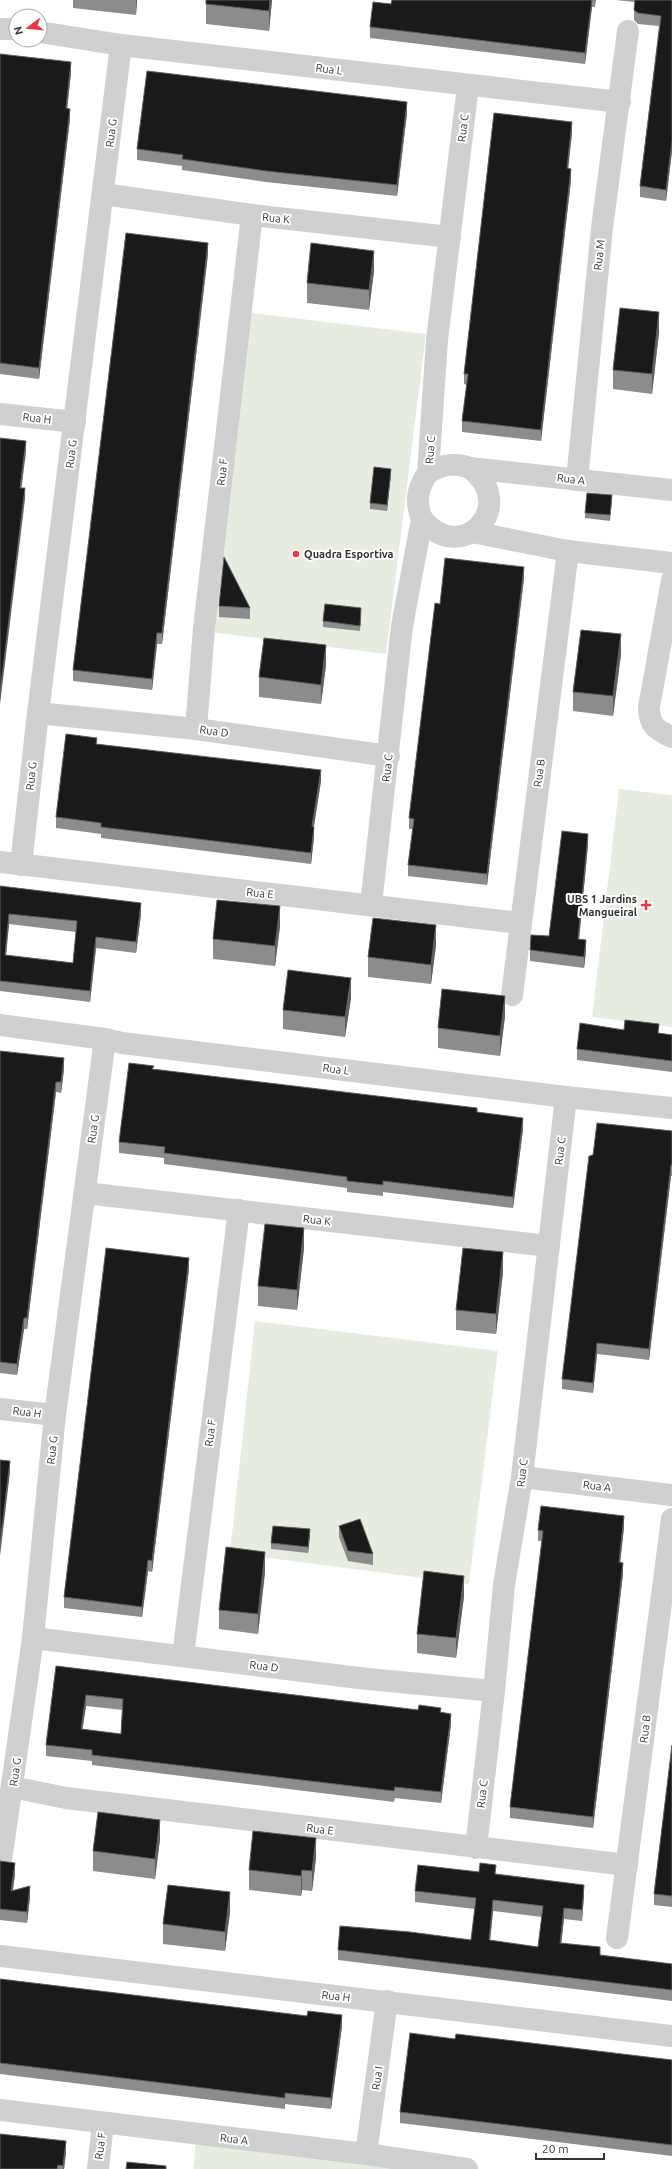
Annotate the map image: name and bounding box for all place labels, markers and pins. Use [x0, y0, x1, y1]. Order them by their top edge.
place label: Quadra Esportiva [304, 548, 394, 560]
marker: Quadra Esportiva [291, 549, 301, 559]
place label: UBS 1 Jardins Mangueiral [567, 893, 638, 918]
marker: UBS 1 Jardins Mangueiral [640, 899, 652, 911]

